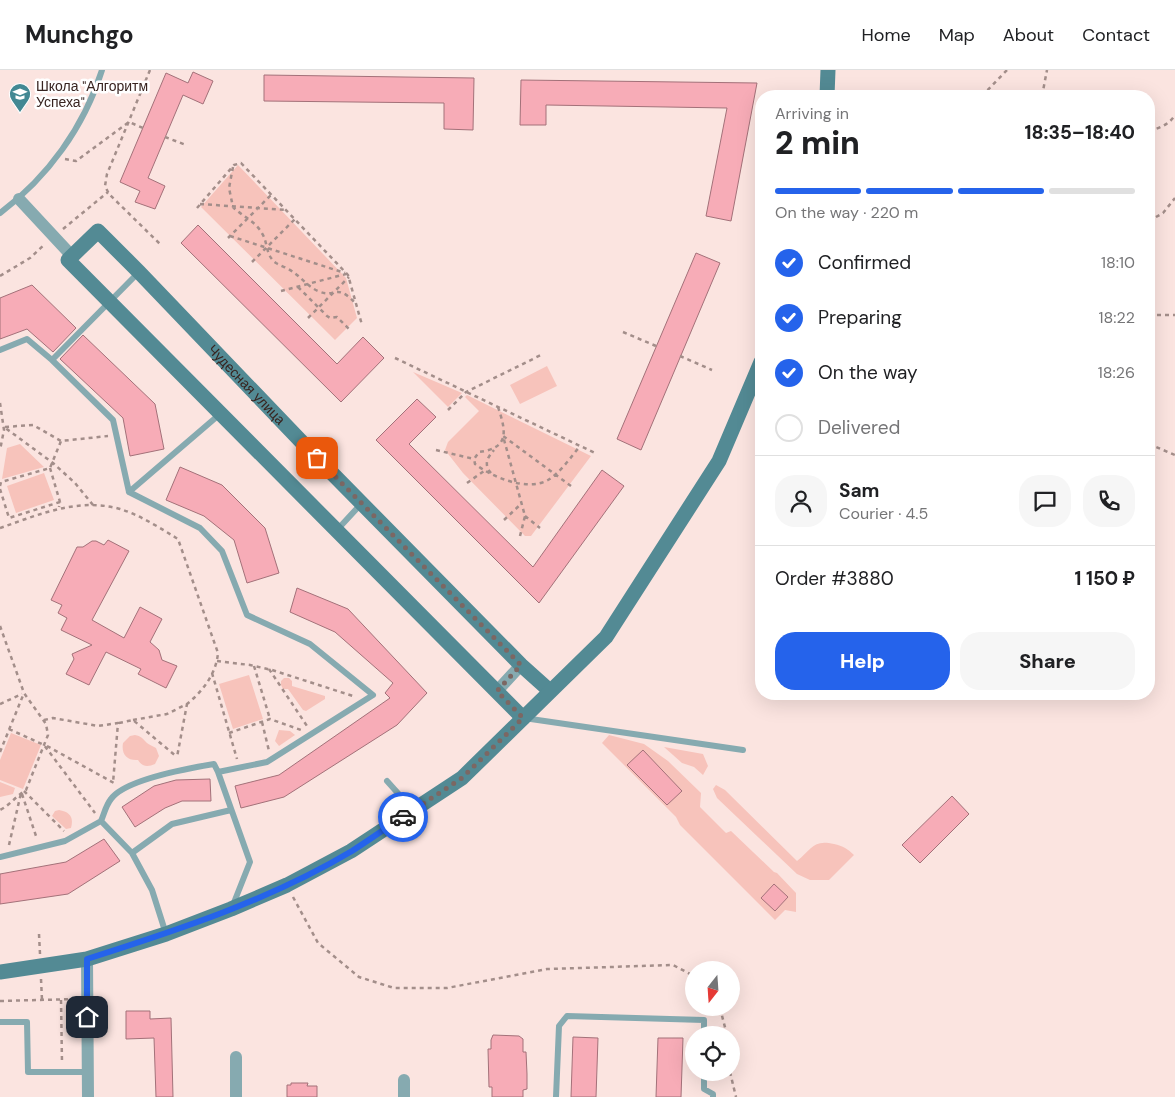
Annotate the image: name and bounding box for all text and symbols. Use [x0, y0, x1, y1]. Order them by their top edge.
text: Munchgo [25, 19, 134, 50]
text: Home [861, 23, 911, 47]
text: Map [939, 23, 975, 47]
text: About [1003, 23, 1054, 47]
text: Contact [1082, 23, 1150, 47]
place label: Школа "Алгоритм Успеха" [36, 77, 148, 111]
school or university icon: Школа "Алгоритм Успеха" [8, 82, 32, 113]
text: Arriving in [775, 103, 849, 124]
text: 18:35–18:40 [1025, 120, 1135, 145]
text: 2 min [775, 122, 860, 164]
text: On the way · 220 m [775, 202, 918, 223]
icon: check [775, 249, 803, 277]
text: Confirmed [818, 250, 911, 275]
text: 18:10 [1101, 252, 1135, 273]
icon: check [775, 304, 803, 332]
text: Preparing [818, 305, 902, 330]
text: 18:22 [1099, 307, 1135, 328]
street label: Чудесная улица [204, 341, 289, 429]
icon: check [775, 359, 803, 387]
text: On the way [818, 360, 918, 385]
text: 18:26 [1098, 362, 1135, 383]
text: Delivered [818, 415, 900, 440]
pin [296, 437, 338, 479]
icon: bag [303, 444, 331, 472]
button: person [775, 475, 827, 527]
button: chat [1019, 475, 1071, 527]
button: phone [1083, 475, 1135, 527]
text: Sam [839, 478, 880, 503]
text: Courier · 4.5 [839, 503, 928, 524]
text: Order #3880 [775, 566, 894, 591]
text: 1 150 ₽ [1075, 566, 1135, 591]
button: Help [775, 632, 950, 690]
button: Share [960, 632, 1135, 690]
courier [378, 792, 428, 842]
icon: car [389, 803, 417, 831]
north arrow [685, 961, 740, 1016]
map controls [685, 961, 740, 1081]
pin [66, 996, 108, 1038]
icon: home [73, 1003, 101, 1031]
button: locate [685, 1026, 740, 1081]

